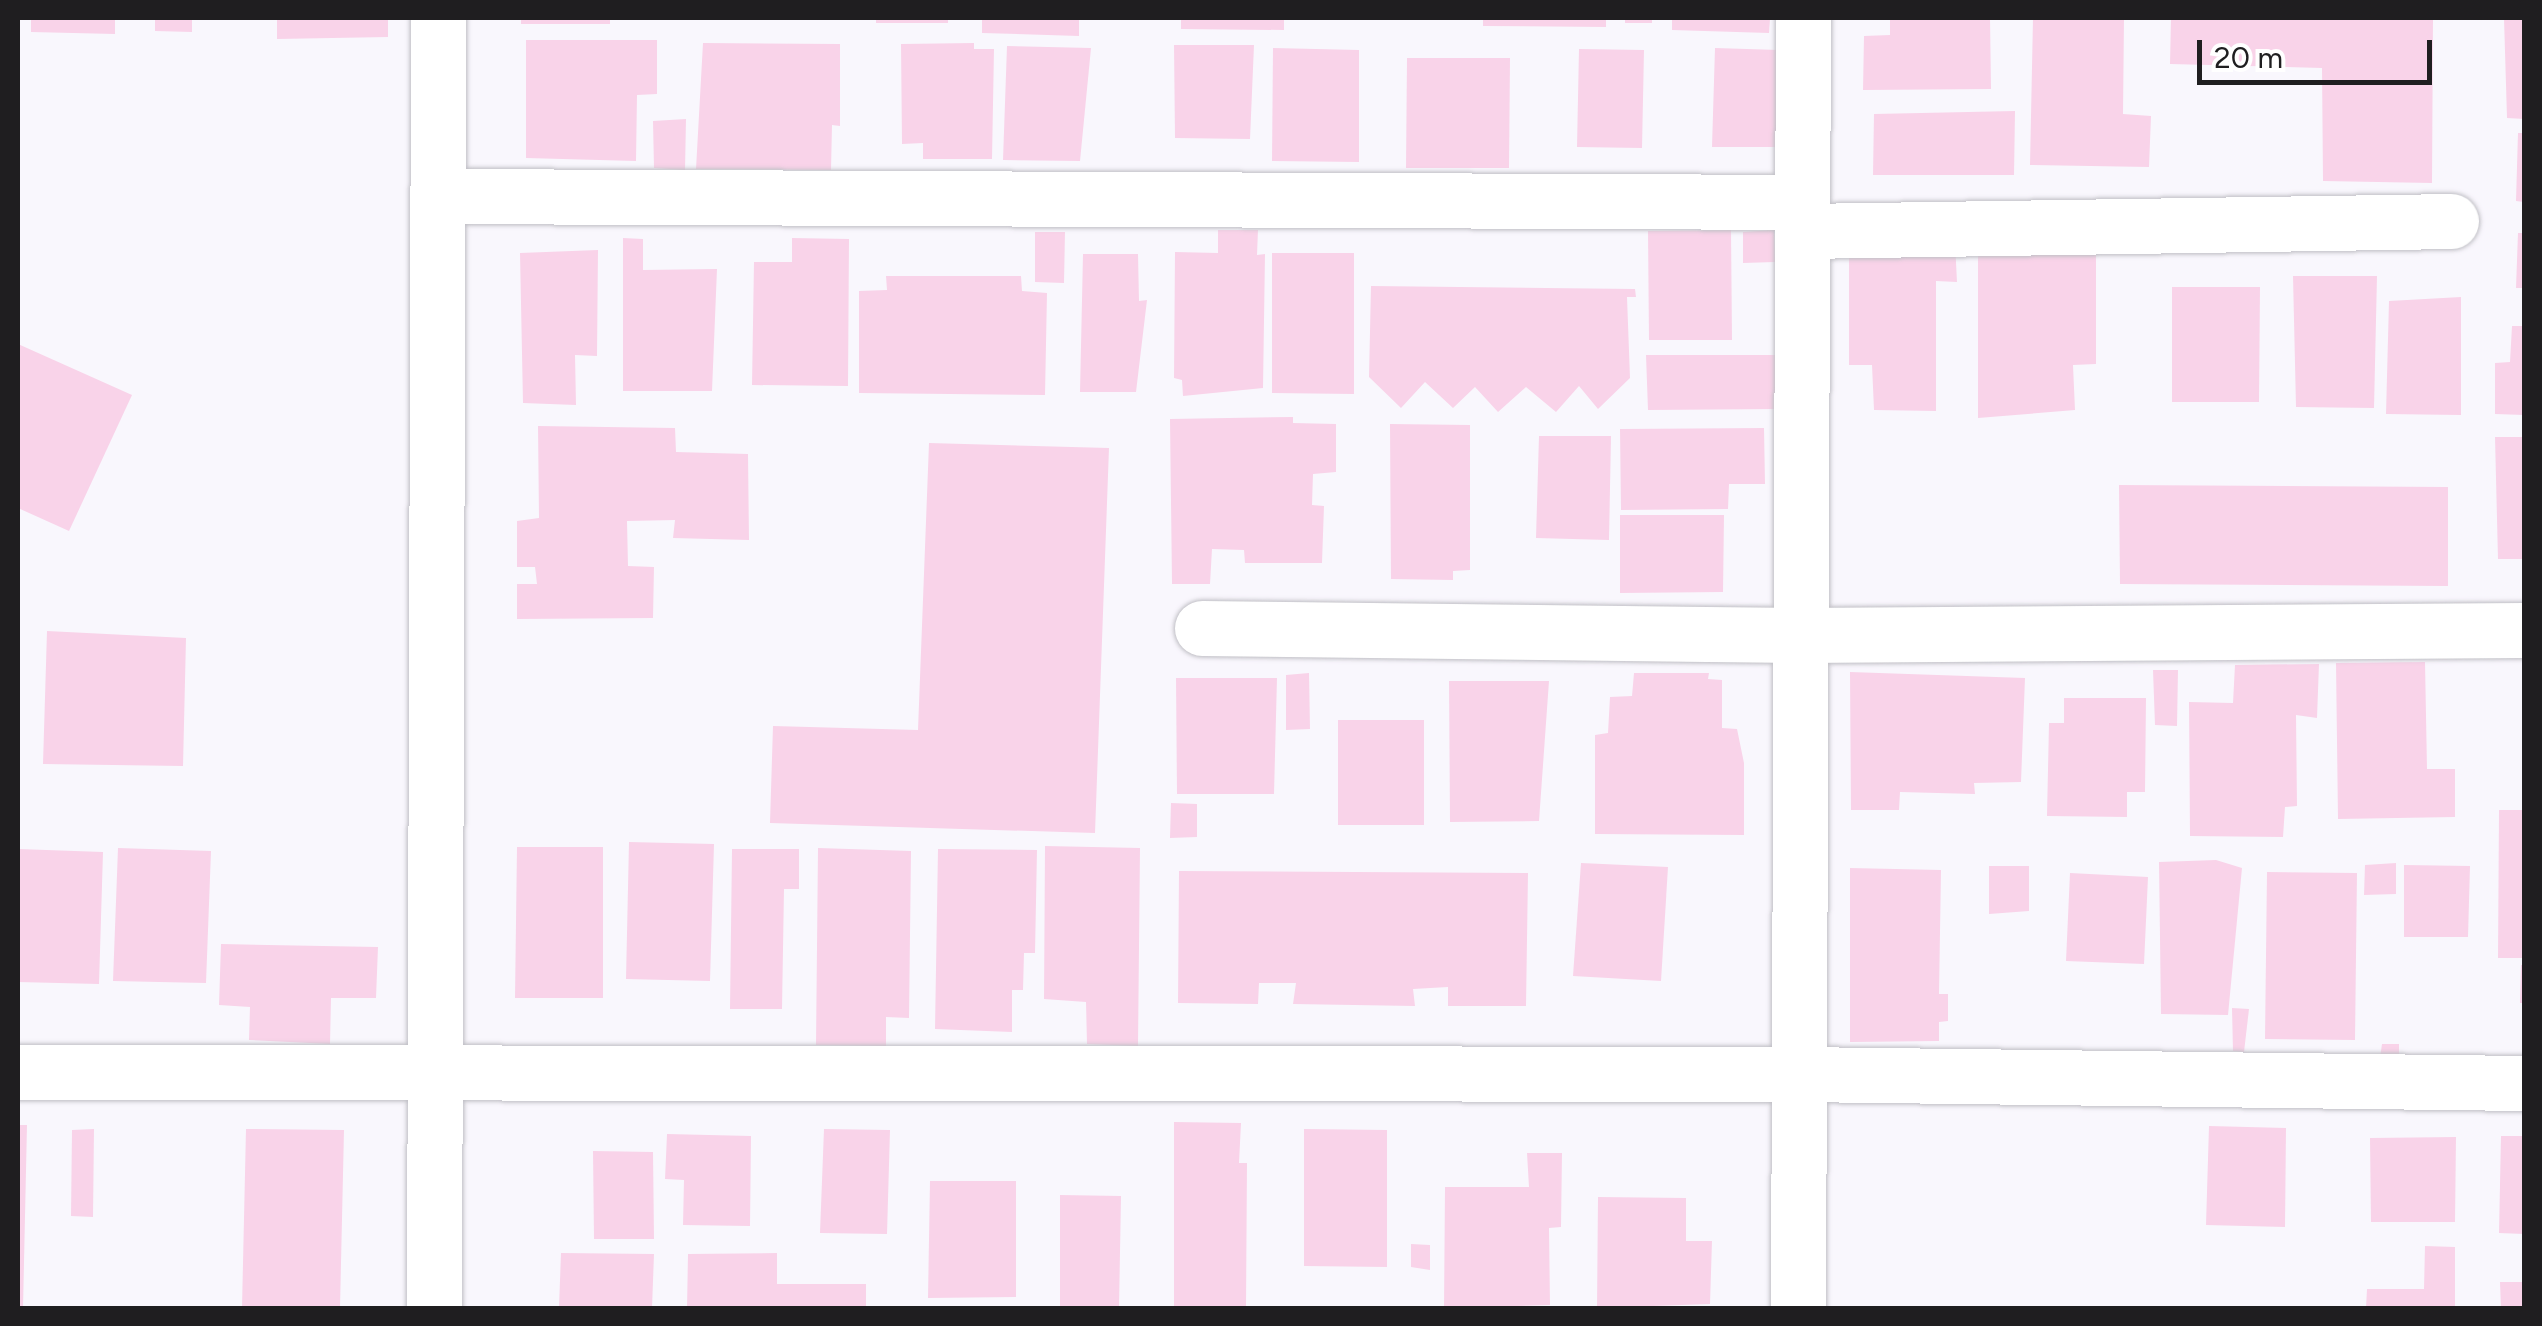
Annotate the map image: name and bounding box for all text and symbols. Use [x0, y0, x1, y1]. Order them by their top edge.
scale bar [2202, 20, 2437, 82]
text: 20 m [2214, 39, 2283, 76]

